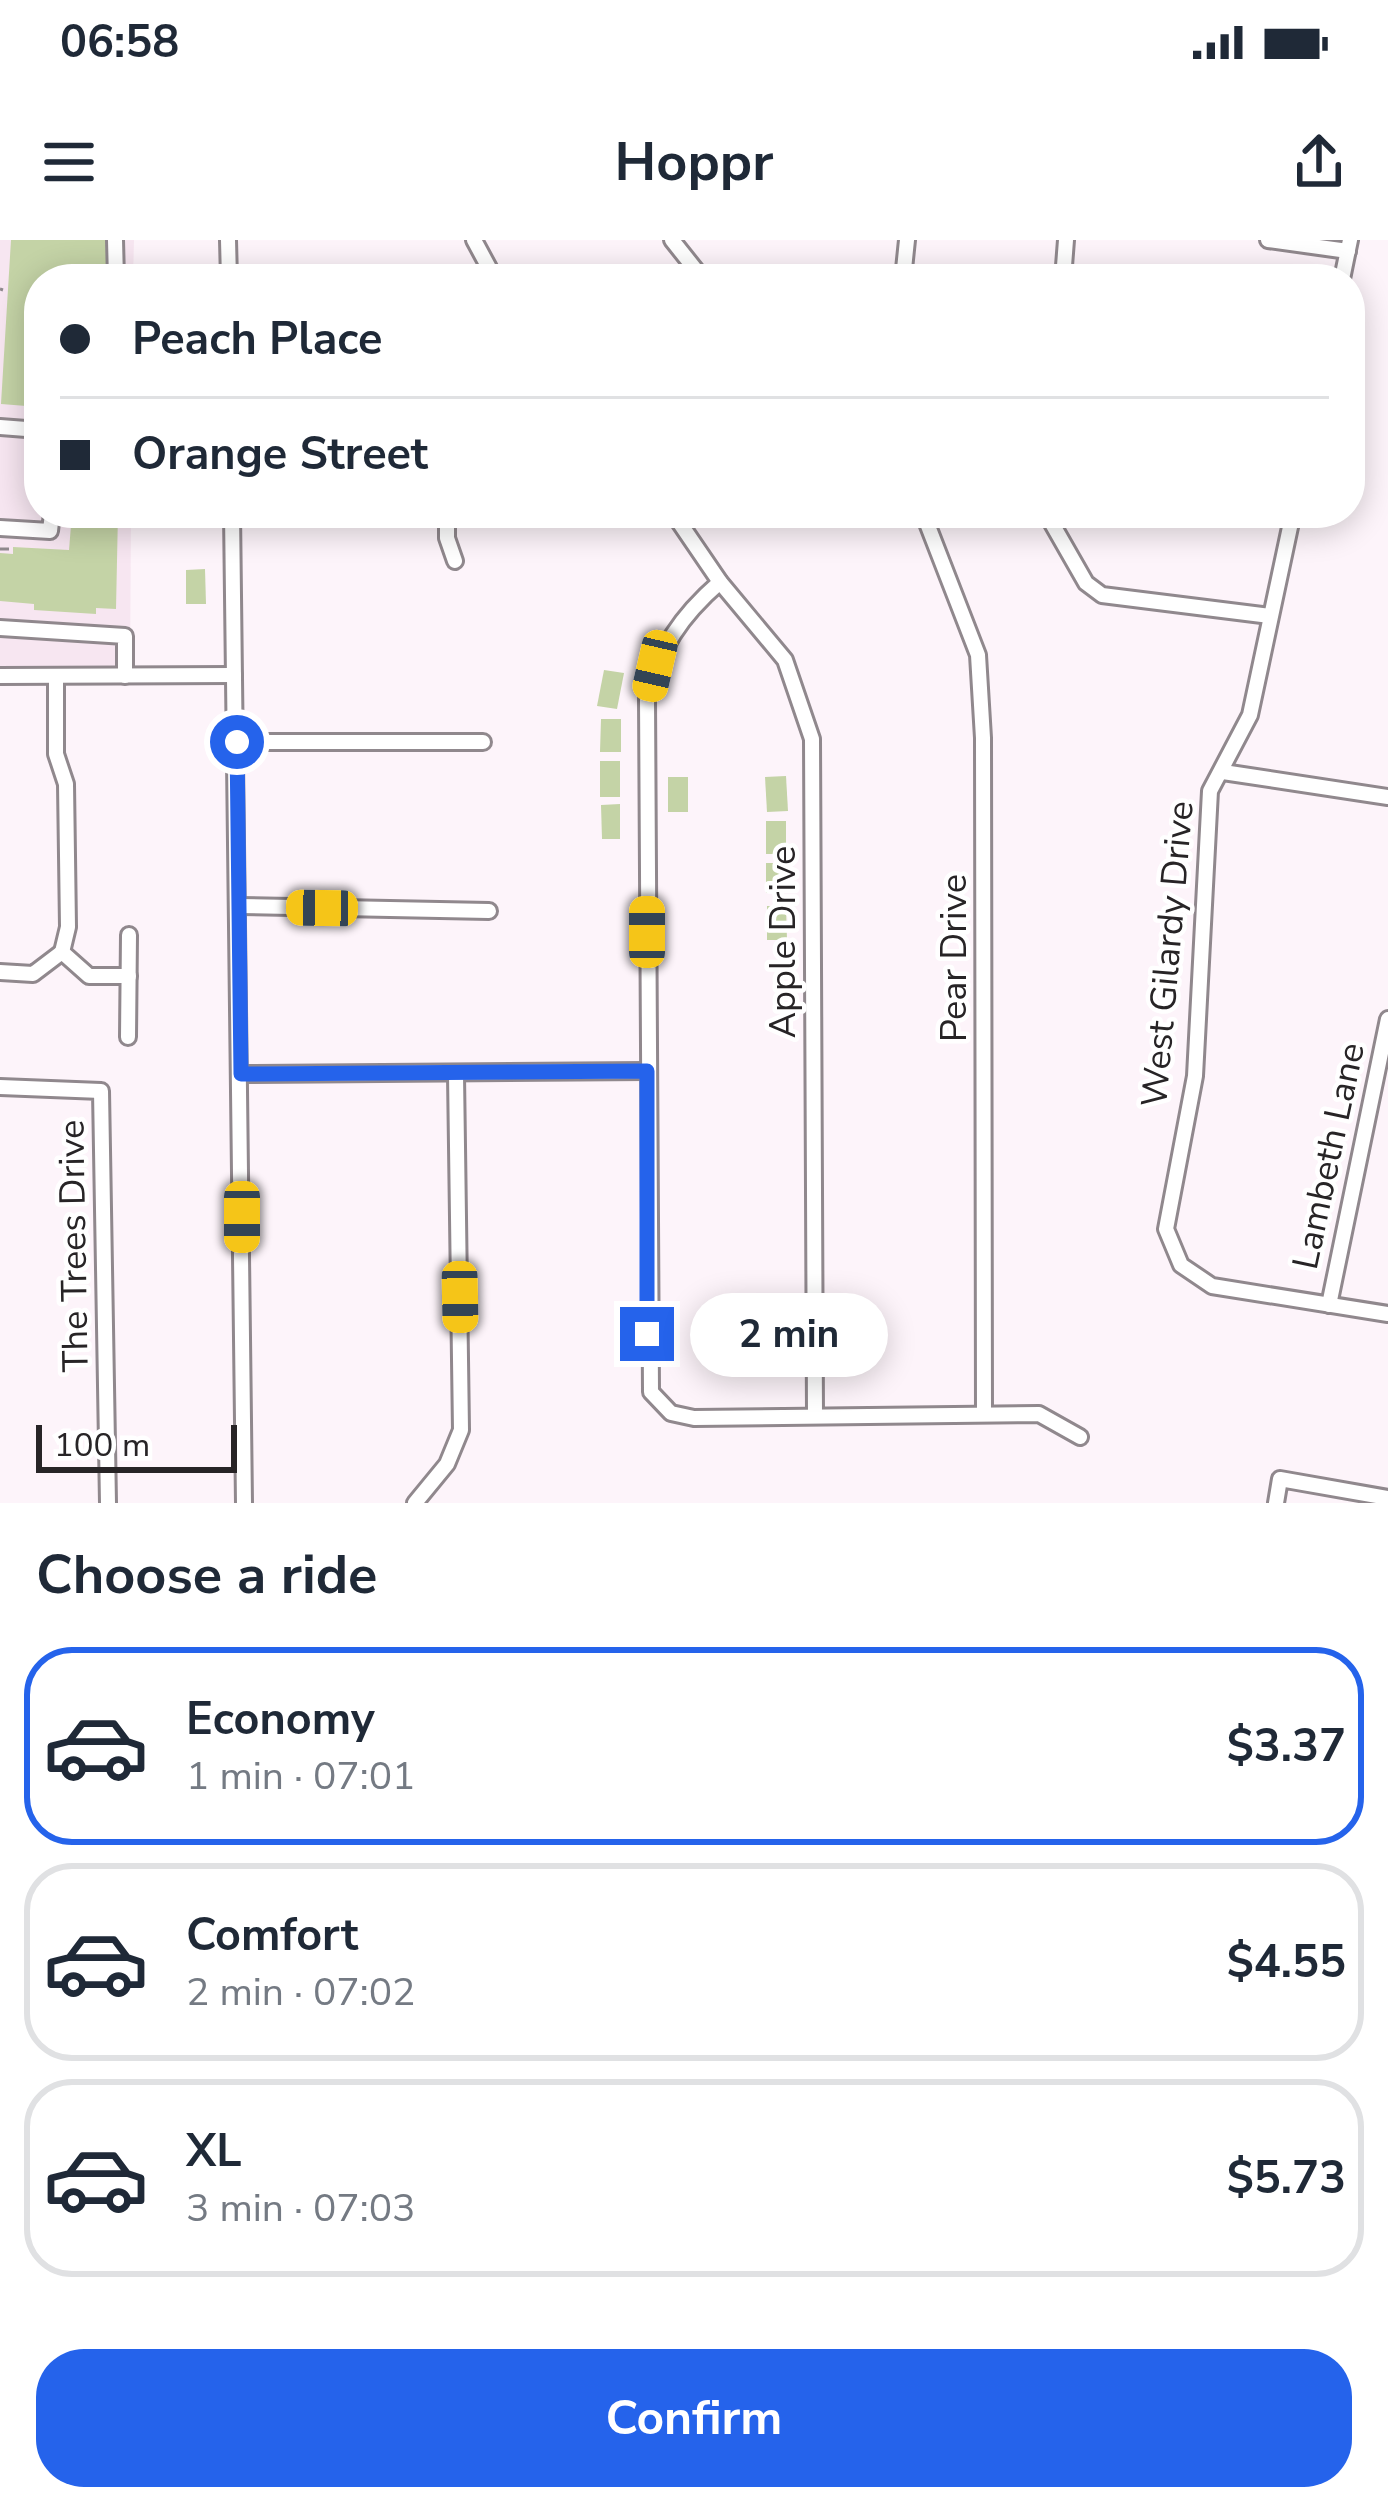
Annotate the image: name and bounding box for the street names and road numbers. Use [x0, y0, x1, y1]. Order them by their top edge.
street label: West Gilardy Drive [1130, 799, 1206, 1109]
street label: Apple Drive [759, 846, 808, 1038]
street label: Pear Drive [930, 874, 979, 1042]
street label: Lambeth Lane [1281, 1038, 1377, 1274]
street label: The Trees Drive [47, 1119, 101, 1373]

